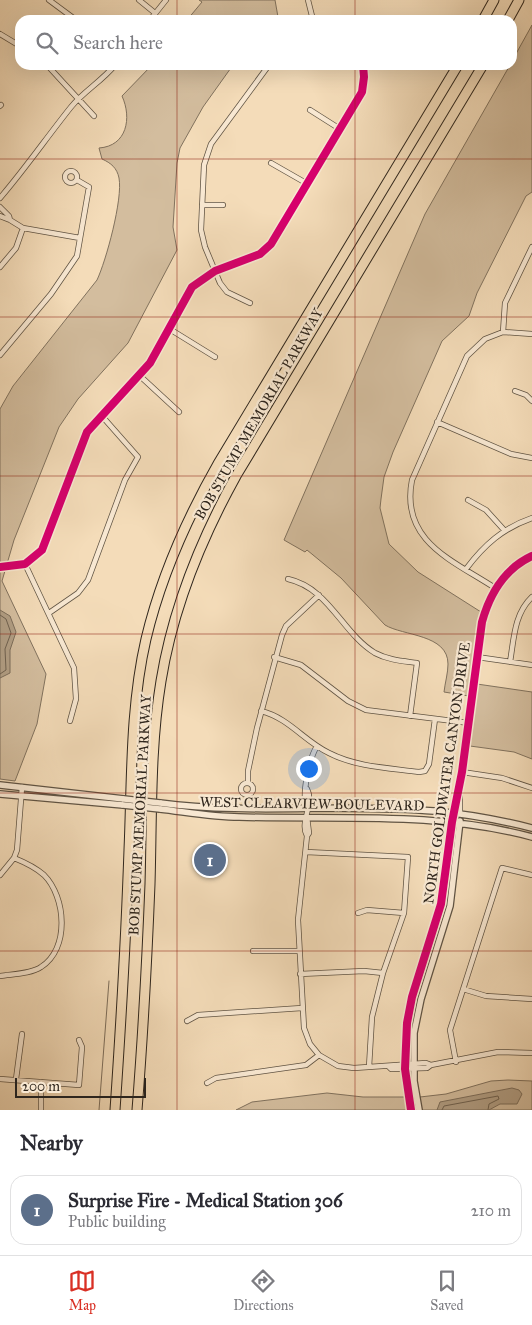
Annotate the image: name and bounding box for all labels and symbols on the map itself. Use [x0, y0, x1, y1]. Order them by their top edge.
street label: BOB STUMP MEMORIAL PARKWAY [191, 304, 327, 523]
street label: NORTH GOLDWATER CANYON DRIVE [420, 641, 474, 905]
street label: BOB STUMP MEMORIAL PARKWAY [125, 693, 155, 936]
your location [296, 756, 322, 782]
street label: WEST CLEARVIEW BOULEVARD [200, 794, 424, 814]
pin: 1 [194, 841, 226, 879]
scale bar [15, 1075, 146, 1098]

